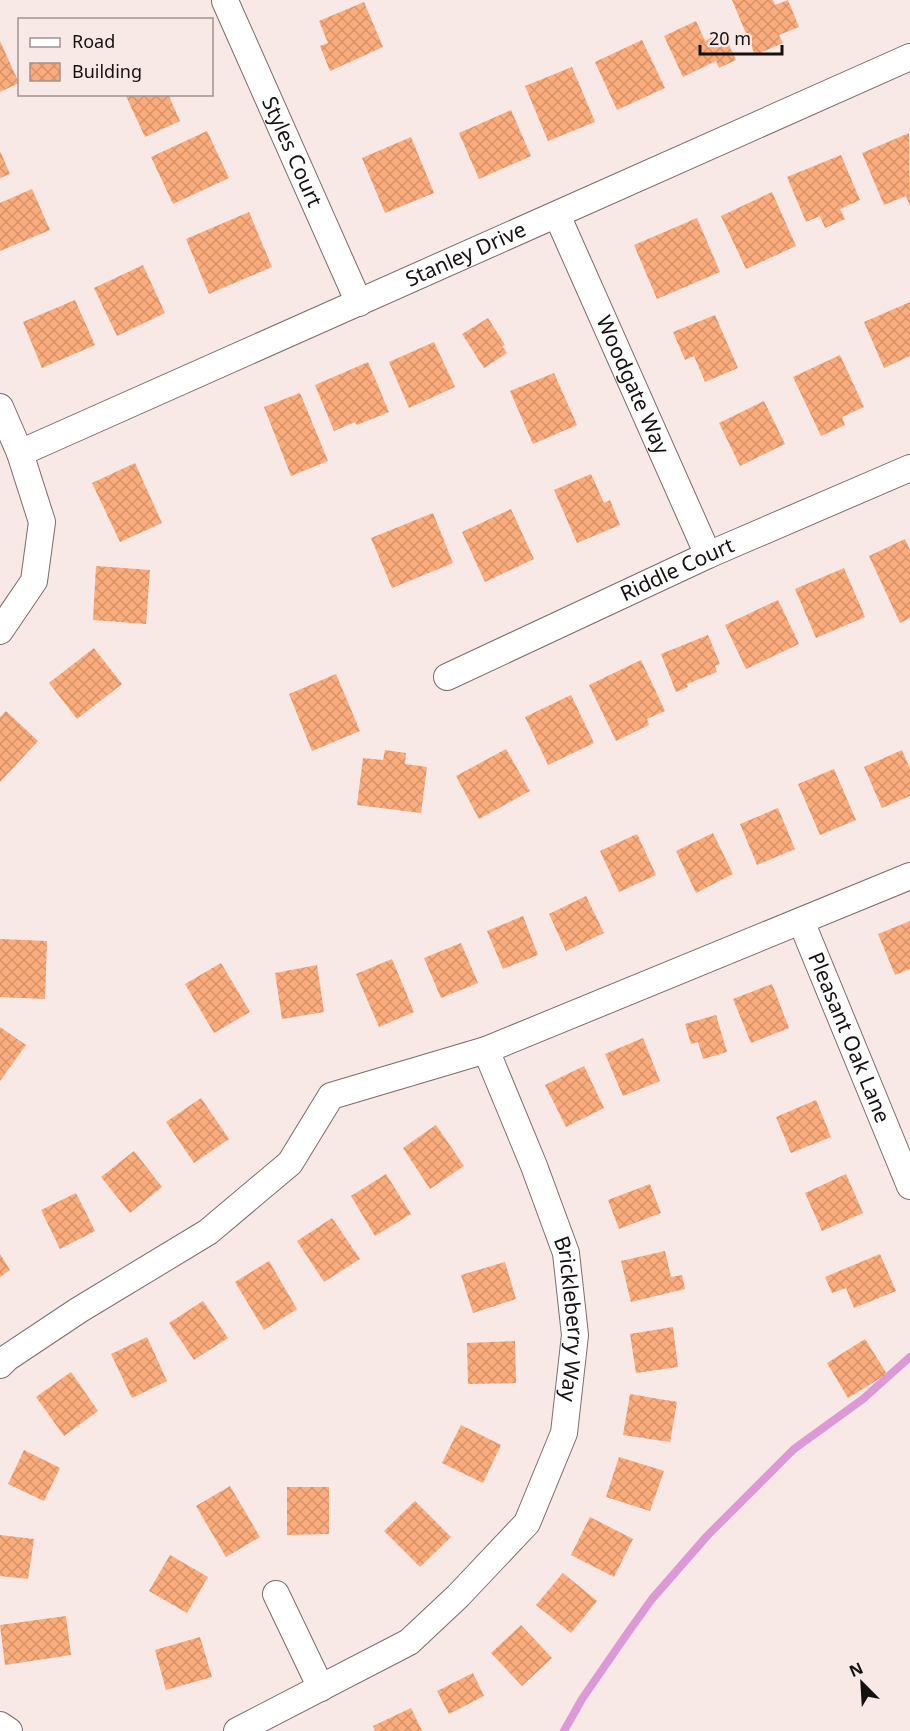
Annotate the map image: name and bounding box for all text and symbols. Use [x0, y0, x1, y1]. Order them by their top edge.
legend [18, 18, 213, 96]
scale bar [700, 18, 782, 56]
text: 20 m [709, 26, 751, 50]
text: Road [72, 29, 115, 53]
text: Building [72, 59, 142, 83]
street label: Styles Court [256, 92, 330, 211]
street label: Stanley Drive [401, 215, 530, 293]
street label: Woodgate Way [590, 311, 677, 458]
street label: Riddle Court [615, 530, 738, 607]
street label: Pleasant Oak Lane [802, 948, 897, 1127]
street label: Brickleberry Way [548, 1232, 590, 1403]
north arrow [832, 1653, 892, 1713]
text: N [845, 1657, 866, 1682]

